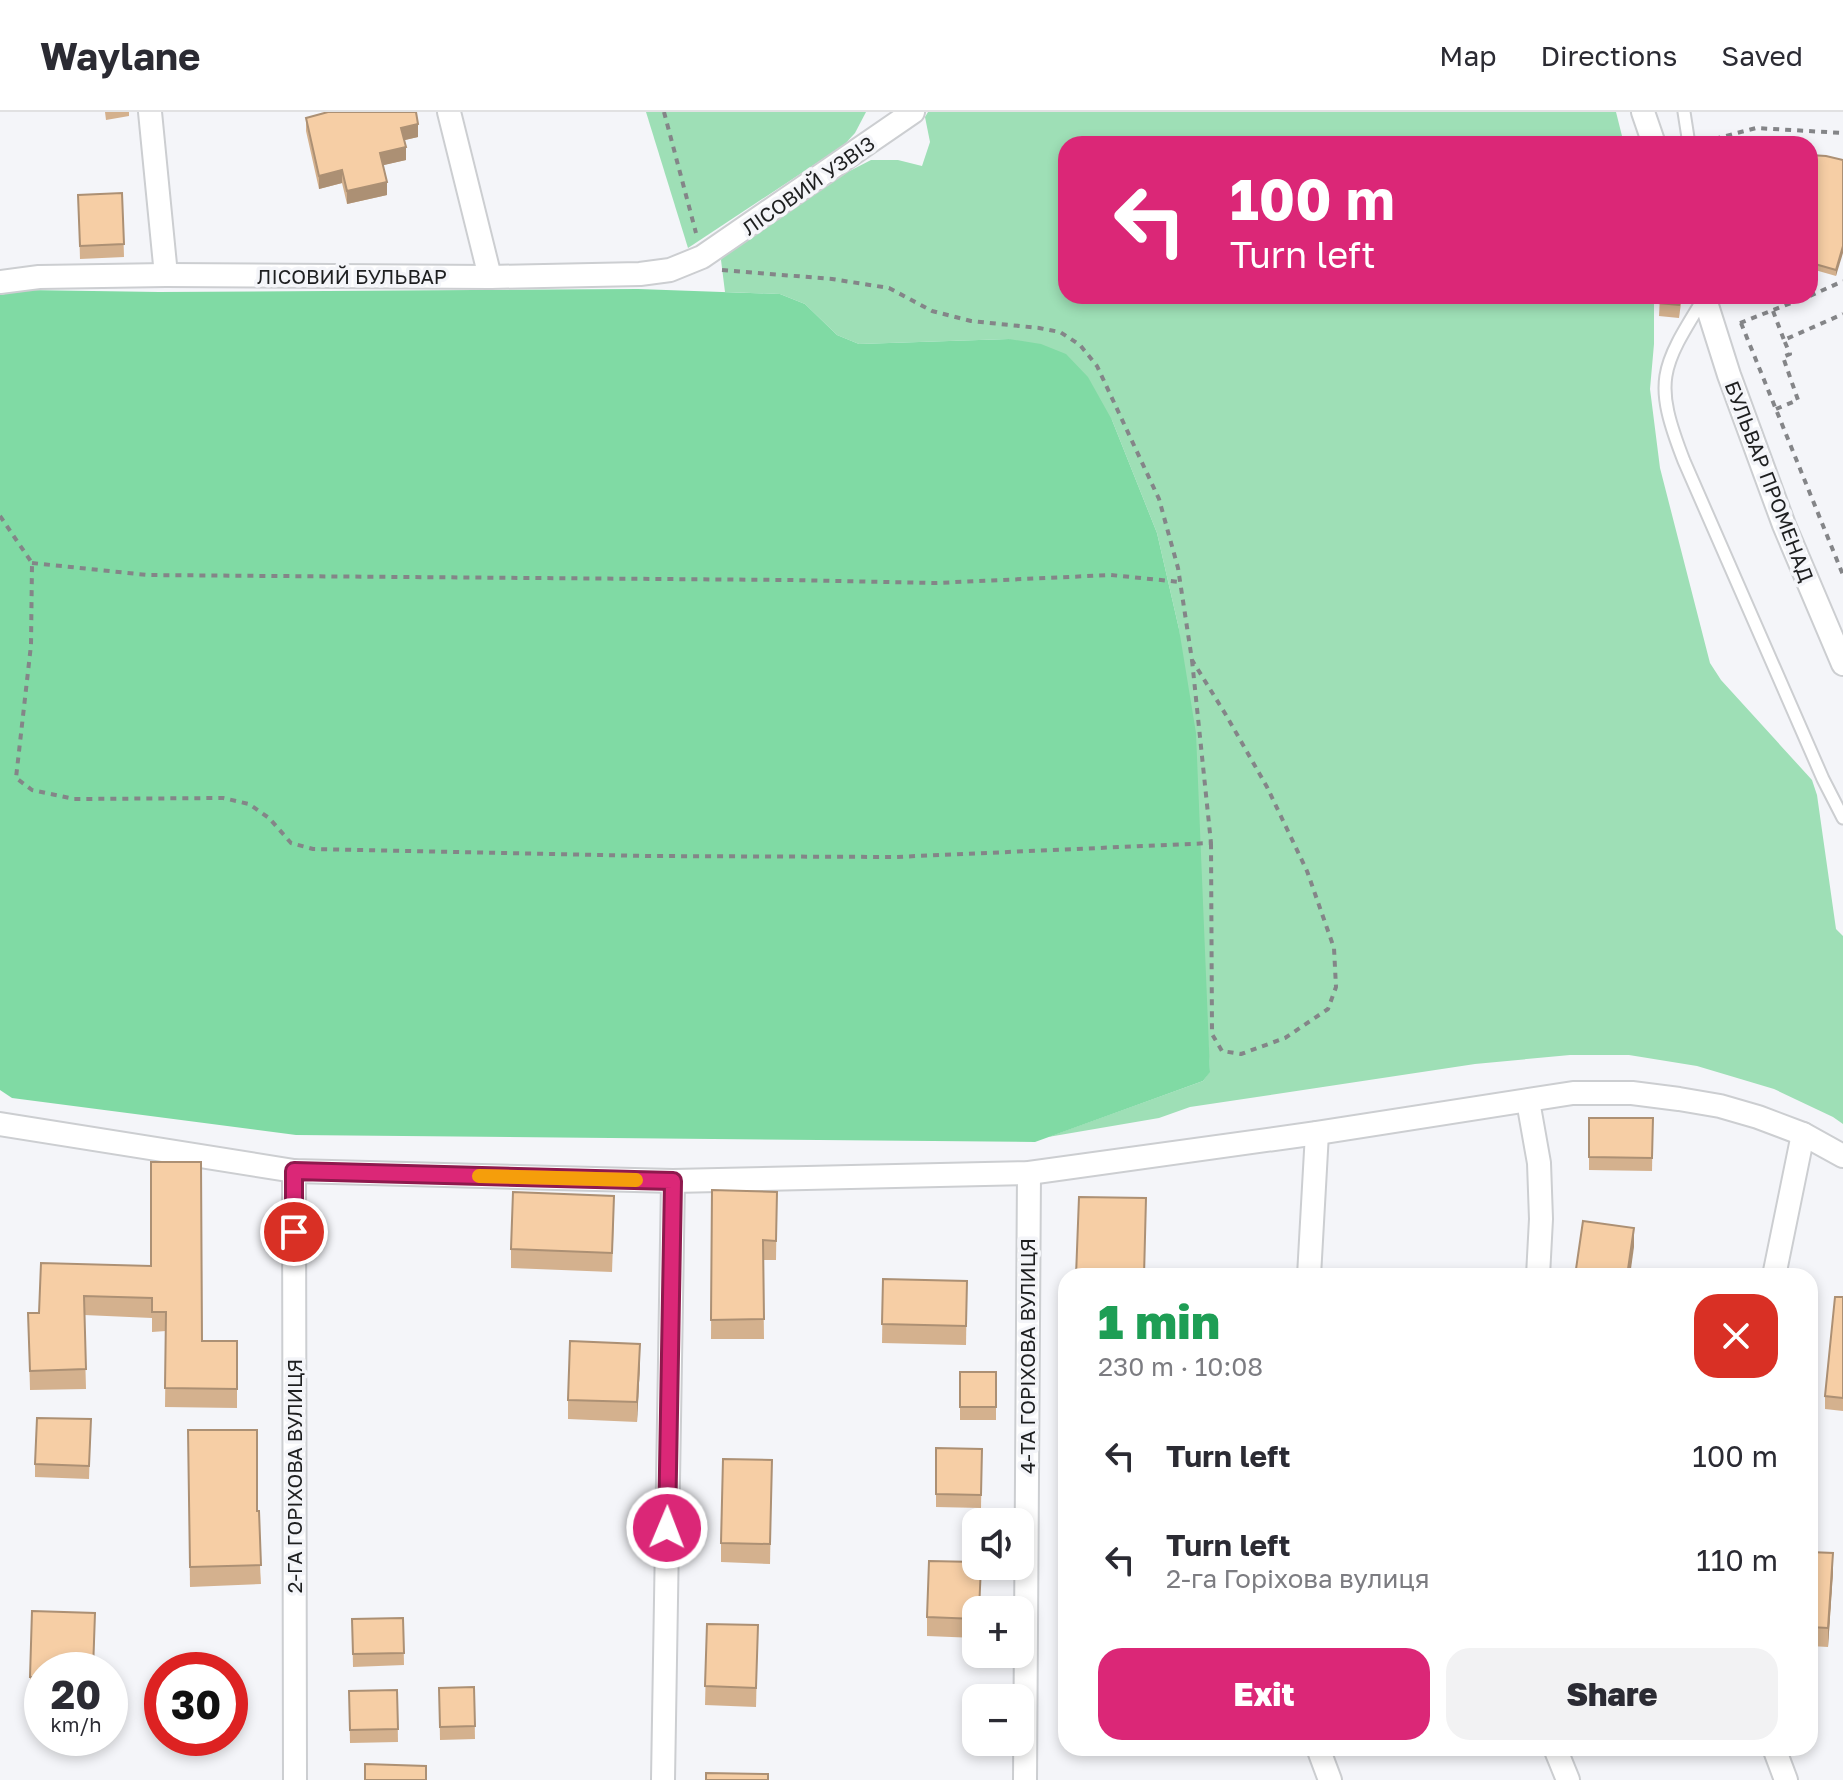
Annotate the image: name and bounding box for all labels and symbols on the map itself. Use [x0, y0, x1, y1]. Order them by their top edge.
street label: ЛІСОВИЙ УЗВІЗ [737, 130, 879, 240]
street label: ЛІСОВИЙ БУЛЬВАР [257, 264, 447, 288]
street label: БУЛЬВАР ПРОМЕНАД [1721, 377, 1819, 585]
pin [260, 1198, 328, 1266]
street label: 4-ТА ГОРІХОВА ВУЛИЦЯ [1015, 1238, 1039, 1474]
street label: 2-ГА ГОРІХОВА ВУЛИЦЯ [282, 1359, 306, 1593]
position arrow [625, 1486, 709, 1570]
speed limit sign: 30 [144, 1652, 248, 1756]

